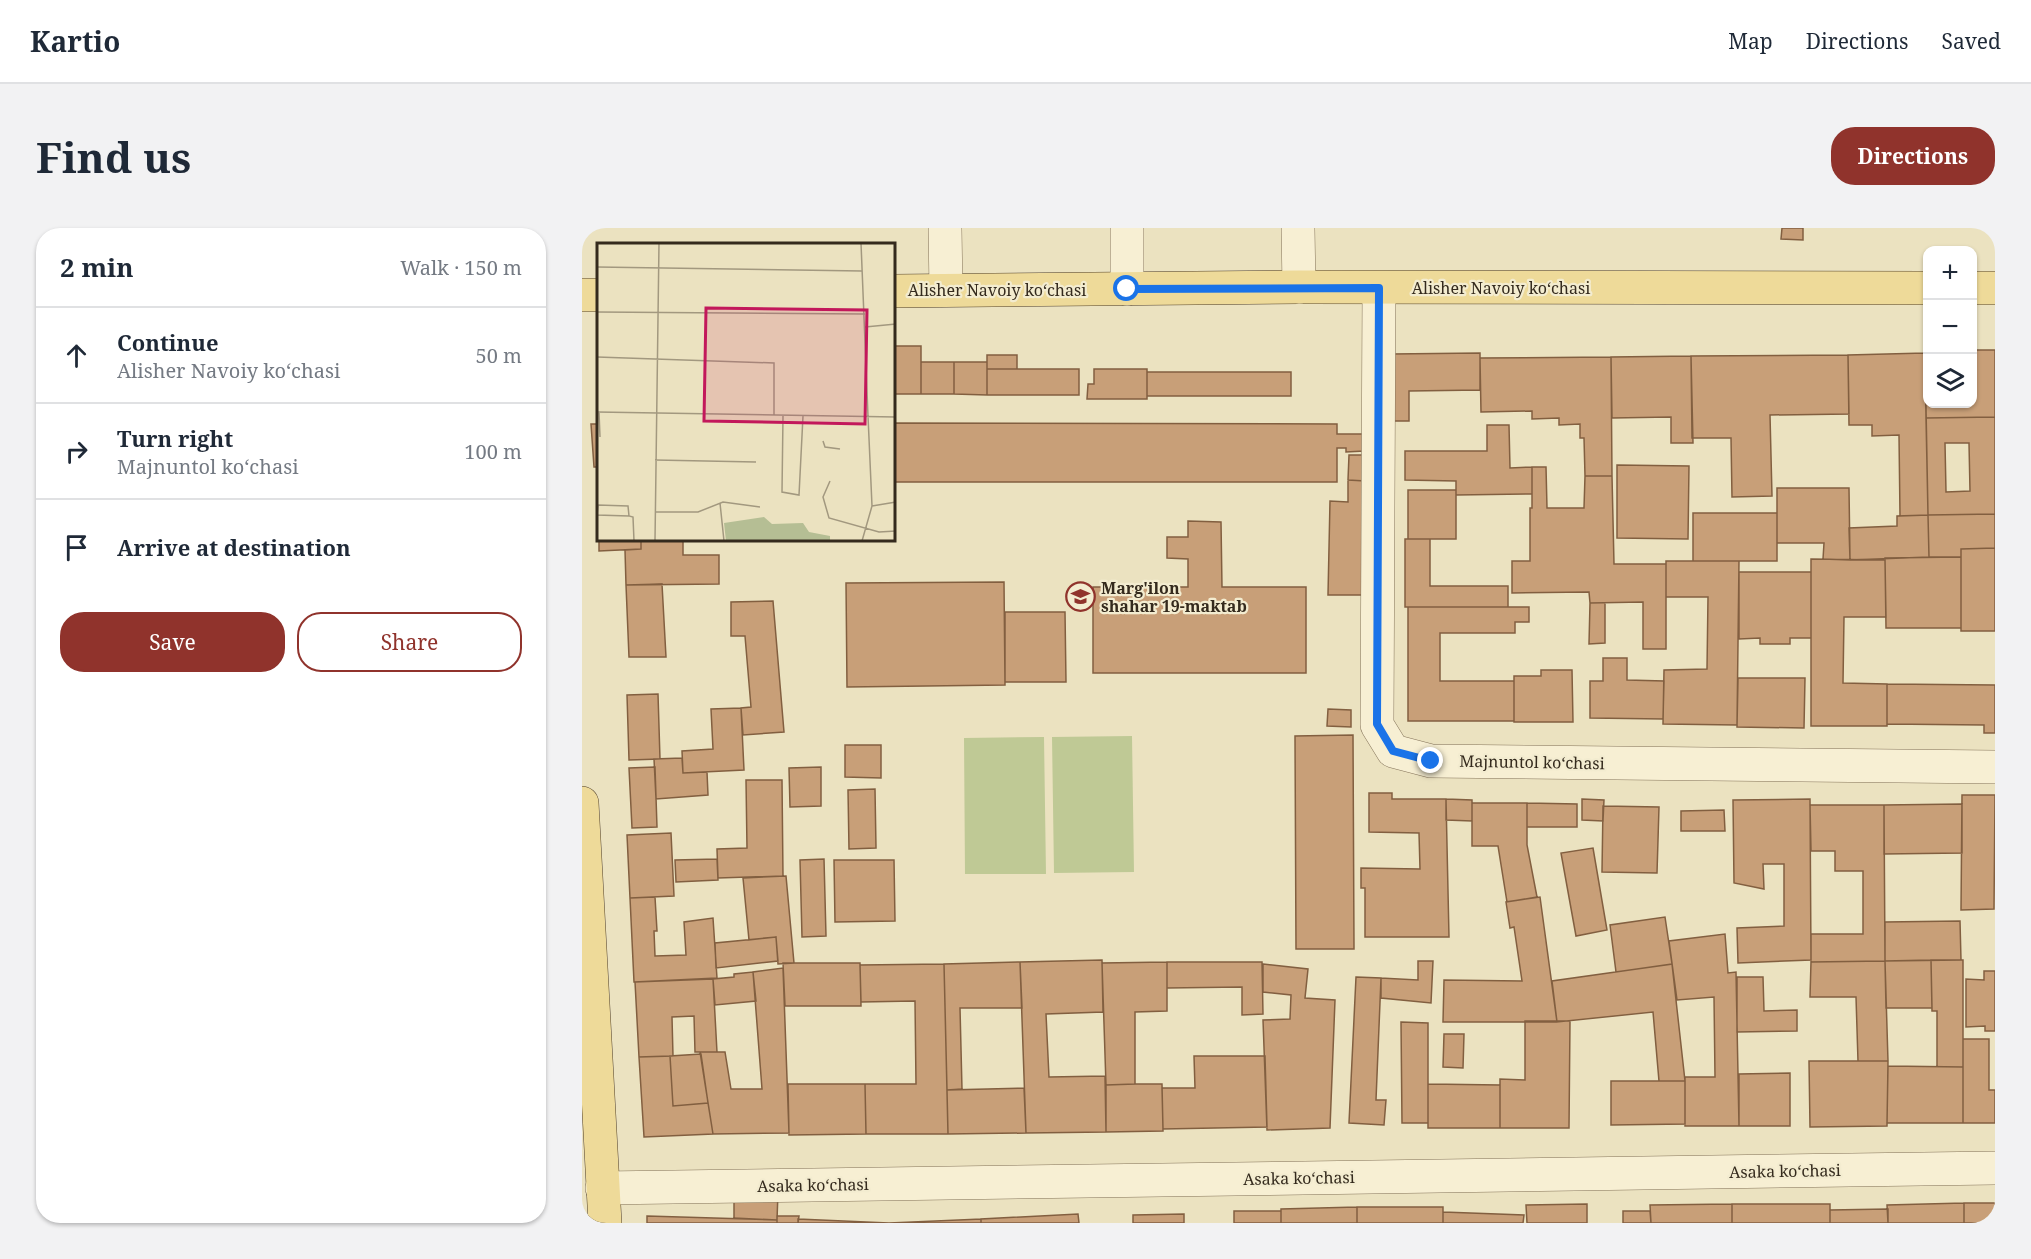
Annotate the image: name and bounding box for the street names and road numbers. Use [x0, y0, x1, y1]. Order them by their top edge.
street label: Alisher Navoiy koʻchasi [1412, 277, 1590, 299]
street label: Alisher Navoiy koʻchasi [908, 279, 1086, 301]
street label: Majnuntol koʻchasi [1459, 750, 1605, 774]
street label: Asaka koʻchasi [1729, 1159, 1841, 1183]
street label: Asaka koʻchasi [1243, 1166, 1355, 1190]
street label: Asaka koʻchasi [757, 1173, 869, 1197]

